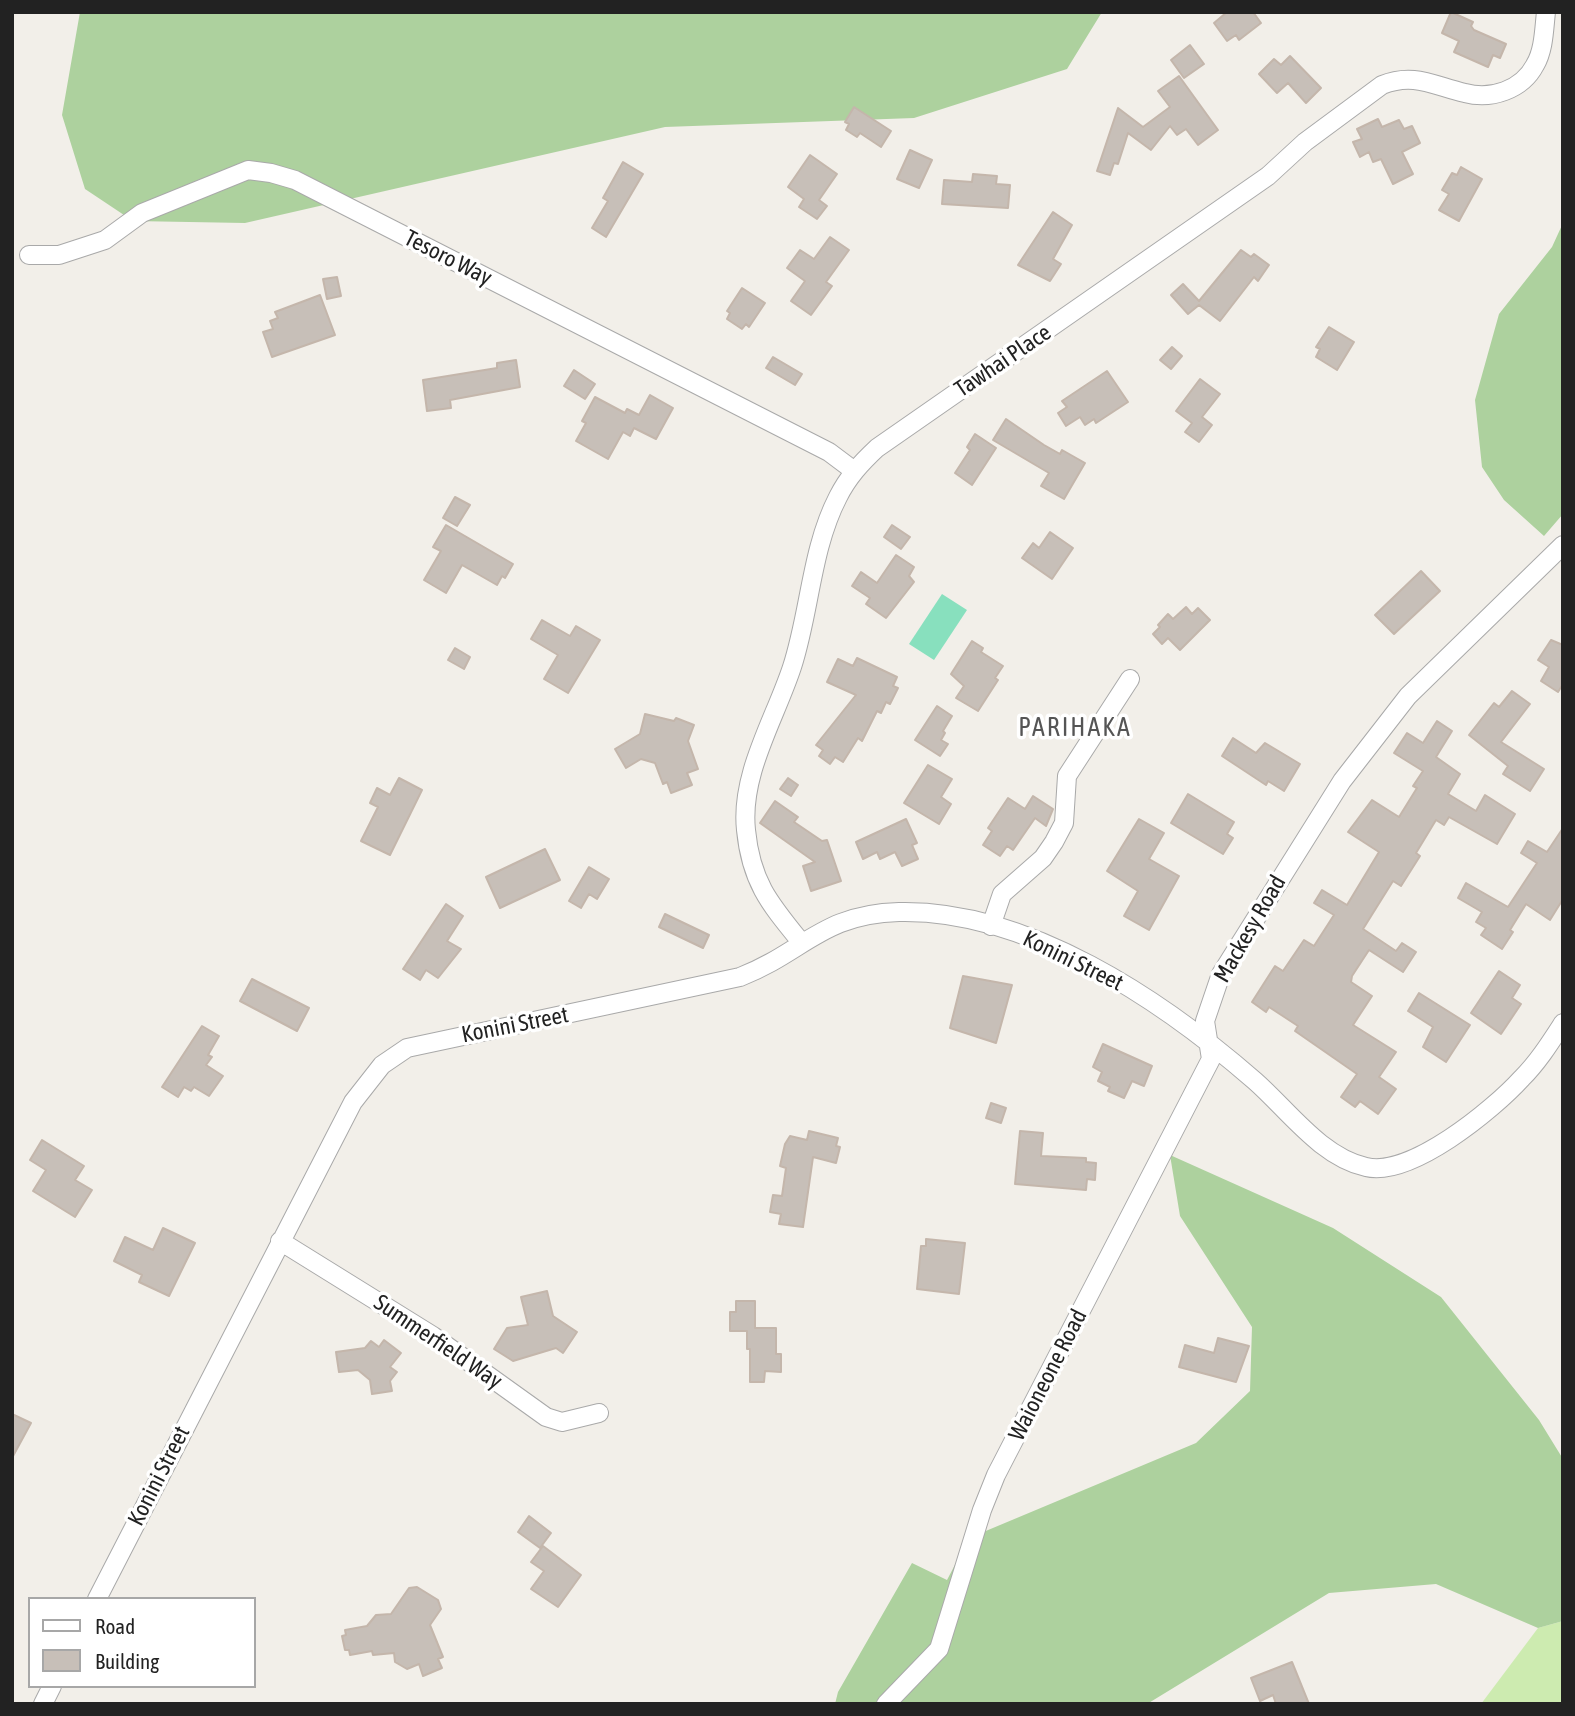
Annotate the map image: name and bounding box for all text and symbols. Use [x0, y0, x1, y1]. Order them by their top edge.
street label: Tesoro Way [399, 224, 497, 292]
street label: Tawhai Place [950, 319, 1056, 403]
district label: PARIHAKA [1019, 712, 1131, 744]
street label: Mackesy Road [1208, 870, 1292, 988]
street label: Konini Street [1018, 925, 1128, 997]
street label: Konini Street [459, 1001, 571, 1049]
street label: Summerfield Way [369, 1289, 507, 1395]
street label: Waioneone Road [1003, 1305, 1093, 1445]
street label: Konini Street [122, 1422, 196, 1530]
legend [28, 1597, 256, 1688]
text: Road [95, 1614, 135, 1638]
text: Building [95, 1649, 159, 1673]

